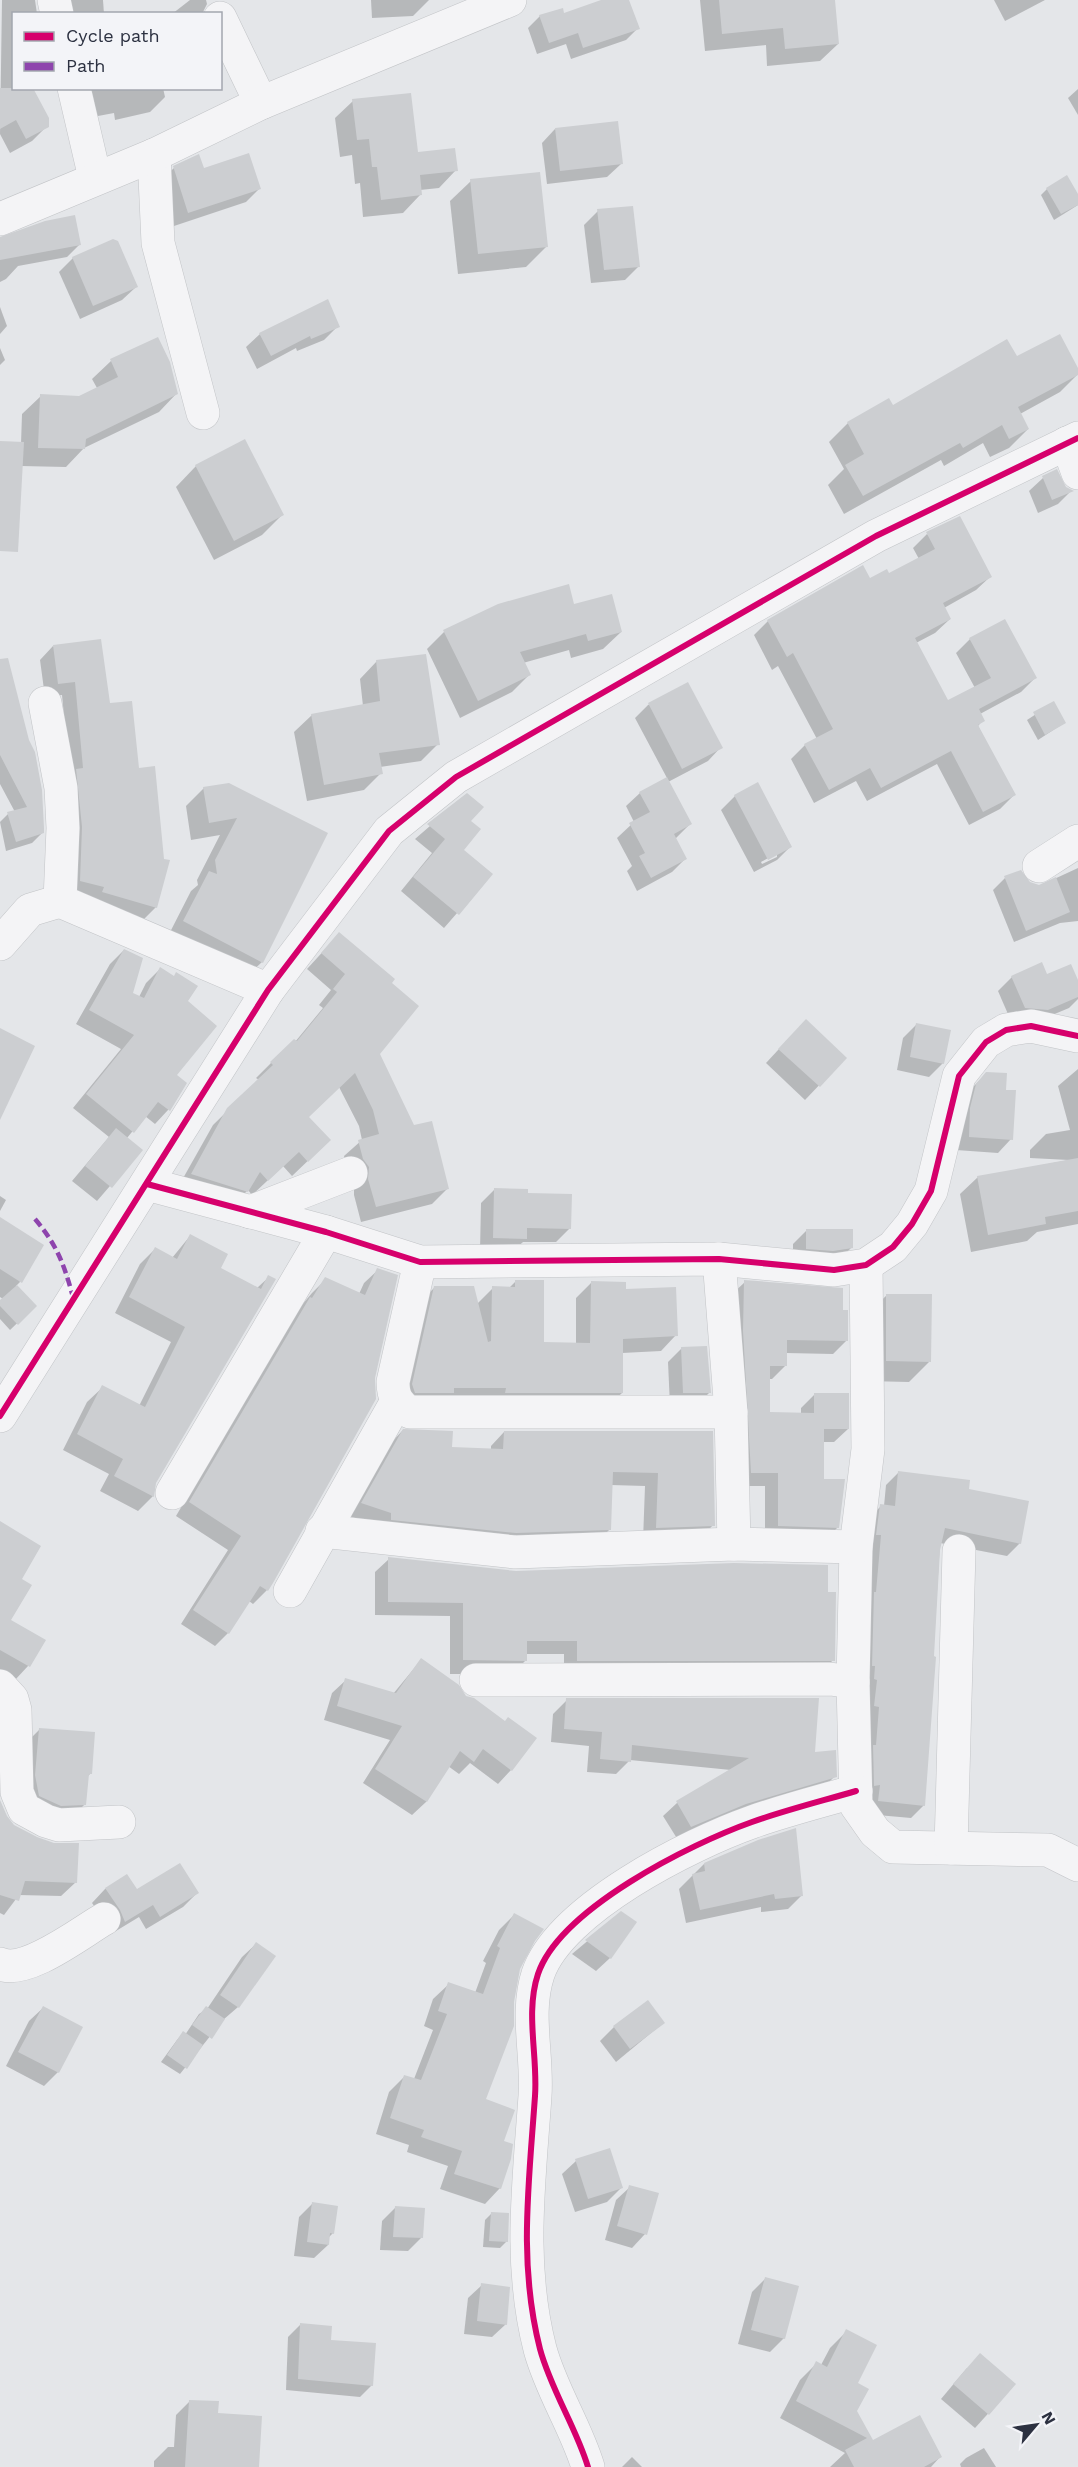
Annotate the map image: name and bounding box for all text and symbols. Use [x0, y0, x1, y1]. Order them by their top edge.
legend [12, 12, 222, 90]
text: Cycle path [66, 25, 160, 46]
text: Path [66, 55, 106, 76]
north arrow [1006, 2395, 1066, 2455]
text: N [1037, 2408, 1060, 2428]

